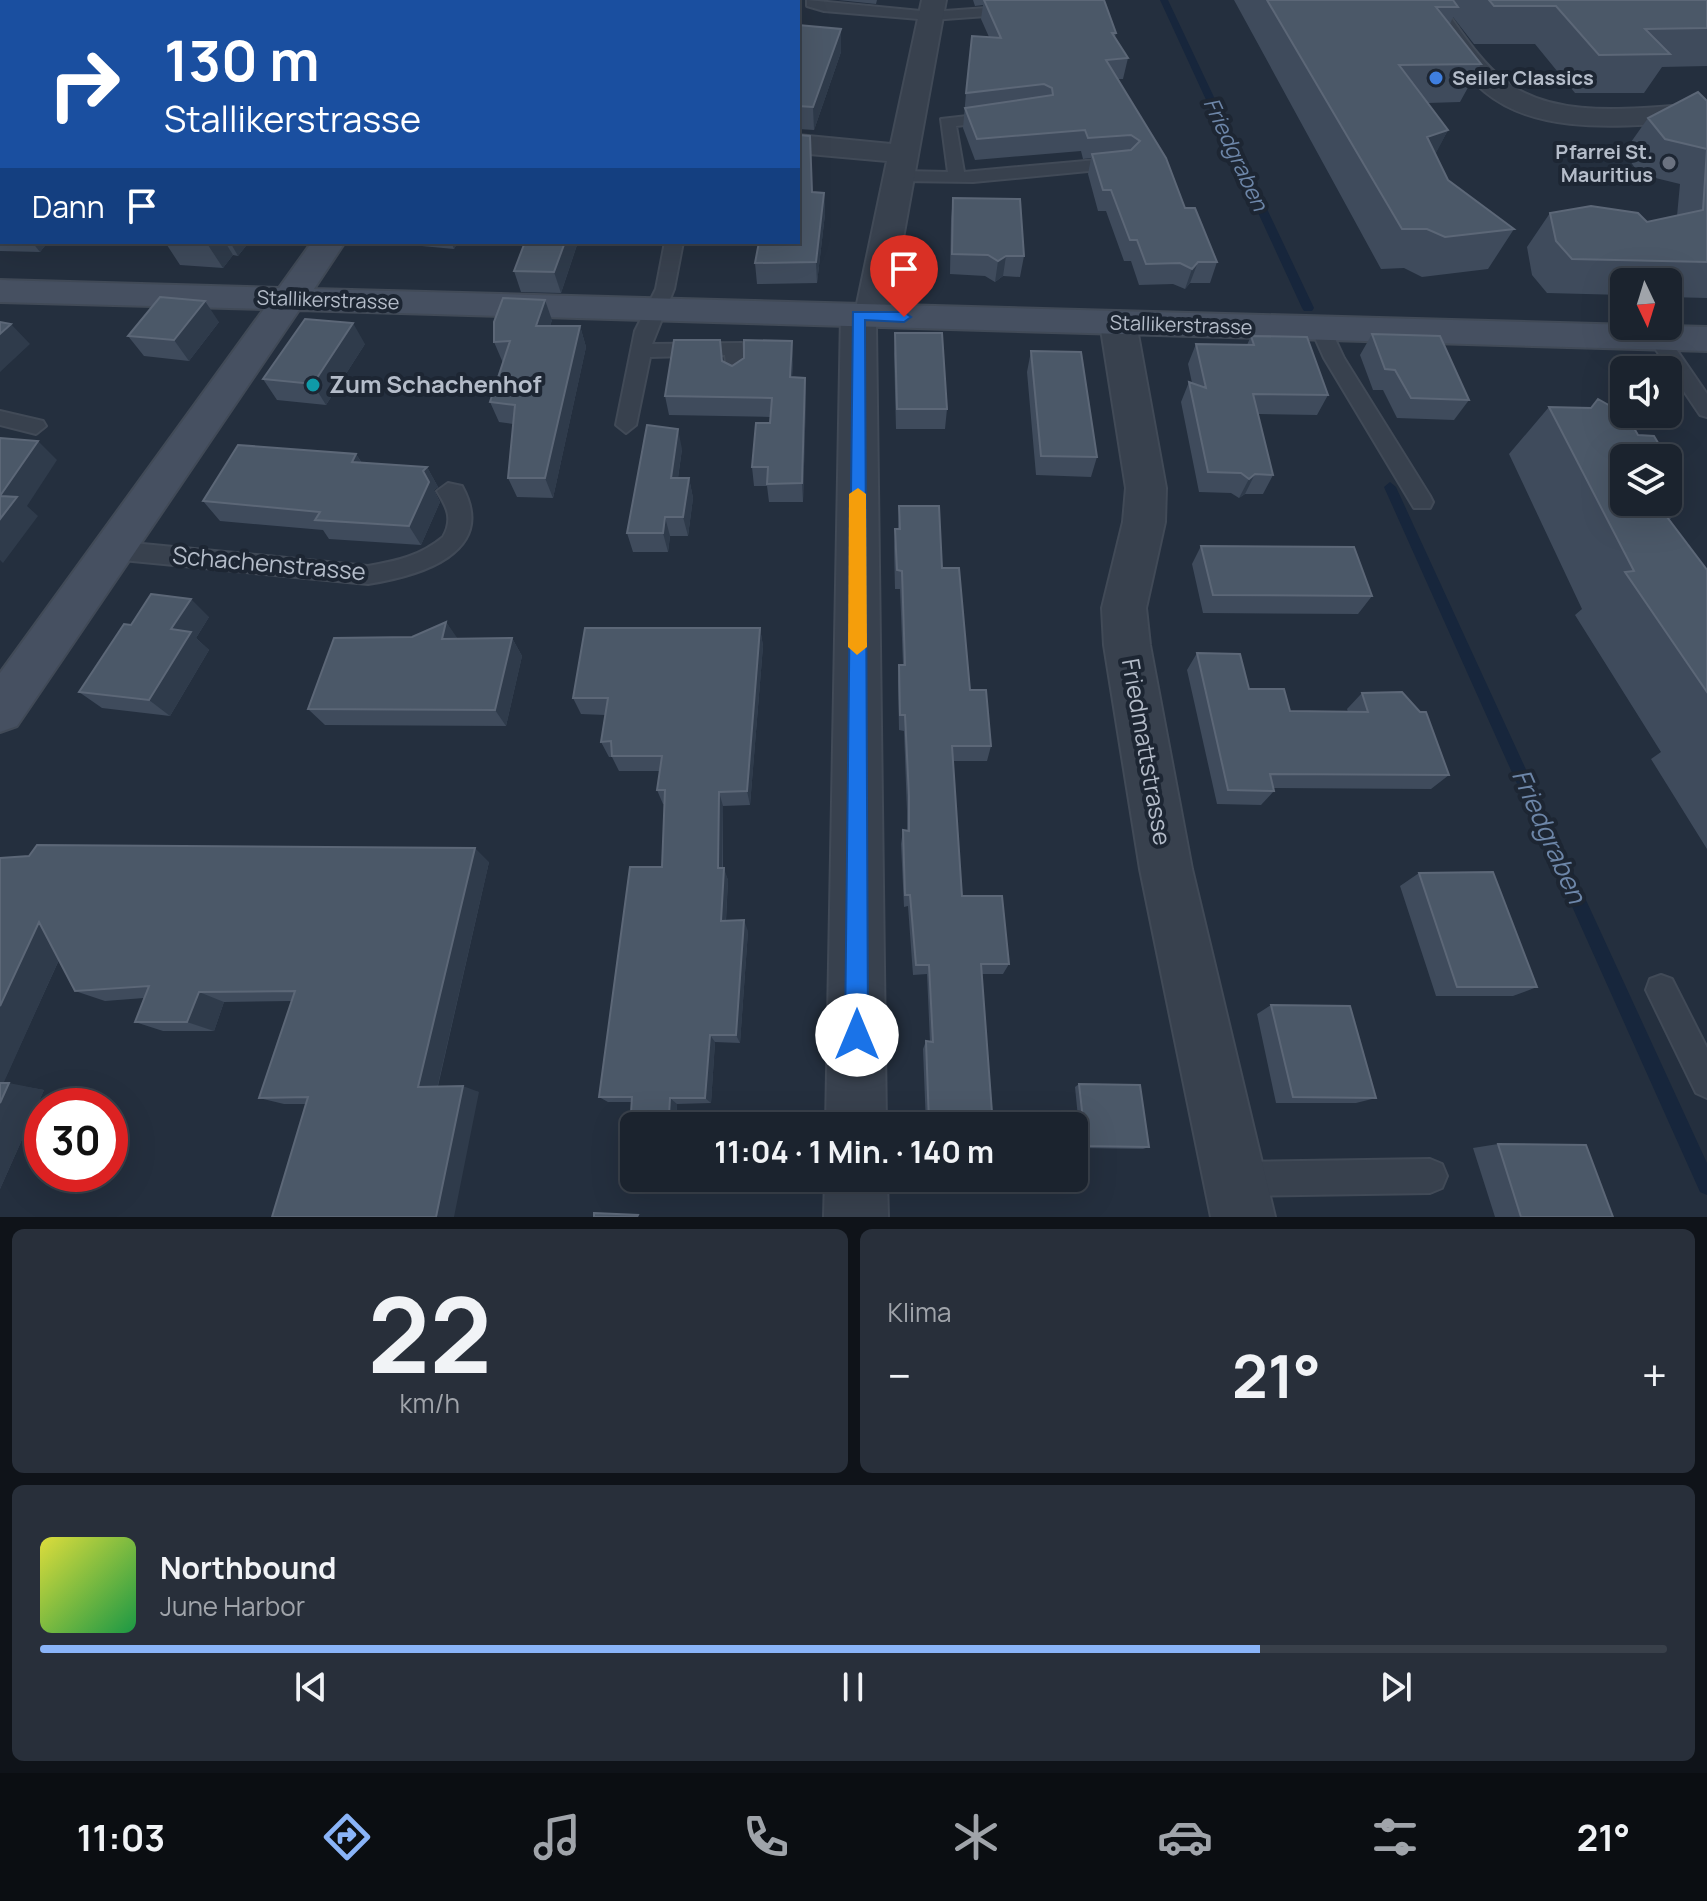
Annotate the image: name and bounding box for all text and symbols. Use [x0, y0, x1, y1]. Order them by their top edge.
text: 130 m [164, 21, 320, 98]
icon: right [32, 32, 136, 136]
place label: Seiler Classics [1452, 64, 1594, 91]
marker: Seiler Classics [1427, 69, 1445, 87]
water label: Friedgraben [1197, 93, 1276, 216]
text: Stallikerstrasse [164, 94, 421, 143]
place label: Pfarrei St. Mauritius [1555, 138, 1653, 188]
marker: Pfarrei St. Mauritius [1660, 154, 1678, 172]
icon: arrive [120, 184, 164, 228]
text: Dann [32, 186, 104, 227]
pin [870, 235, 938, 317]
icon: arrive [882, 247, 926, 291]
north arrow [1610, 268, 1682, 340]
map controls [1610, 268, 1682, 516]
street label: Stallikerstrasse [256, 284, 400, 315]
street label: Stallikerstrasse [1109, 309, 1253, 340]
button: sound [1610, 356, 1682, 428]
place label: Zum Schachenhof [329, 367, 542, 400]
marker: Zum Schachenhof [304, 376, 322, 394]
button: layers [1610, 444, 1682, 516]
street label: Schachenstrasse [171, 538, 367, 587]
street label: Friedmattstrasse [1115, 656, 1180, 848]
water label: Friedgraben [1504, 763, 1596, 910]
position arrow [815, 993, 899, 1077]
speed limit sign: 30 [24, 1088, 128, 1192]
text: 11:04 · 1 Min. · 140 m [714, 1131, 994, 1172]
text: 22 [368, 1262, 492, 1404]
text: Klima [888, 1294, 952, 1330]
text: 21° [1232, 1334, 1321, 1416]
text: − [888, 1345, 911, 1405]
text: + [1642, 1345, 1667, 1405]
text: km/h [400, 1385, 460, 1421]
text: Northbound [160, 1547, 337, 1588]
text: June Harbor [160, 1588, 305, 1624]
icon: previous [289, 1665, 333, 1709]
icon: pause [831, 1665, 875, 1709]
icon: next [1374, 1665, 1418, 1709]
icon: directions [319, 1809, 375, 1865]
icon: music [529, 1809, 585, 1865]
icon: phone [738, 1809, 794, 1865]
icon: climate [948, 1809, 1004, 1865]
icon: car [1157, 1809, 1213, 1865]
icon: filters [1367, 1809, 1423, 1865]
text: 11:03 [77, 1813, 165, 1862]
text: 21° [1577, 1813, 1630, 1862]

